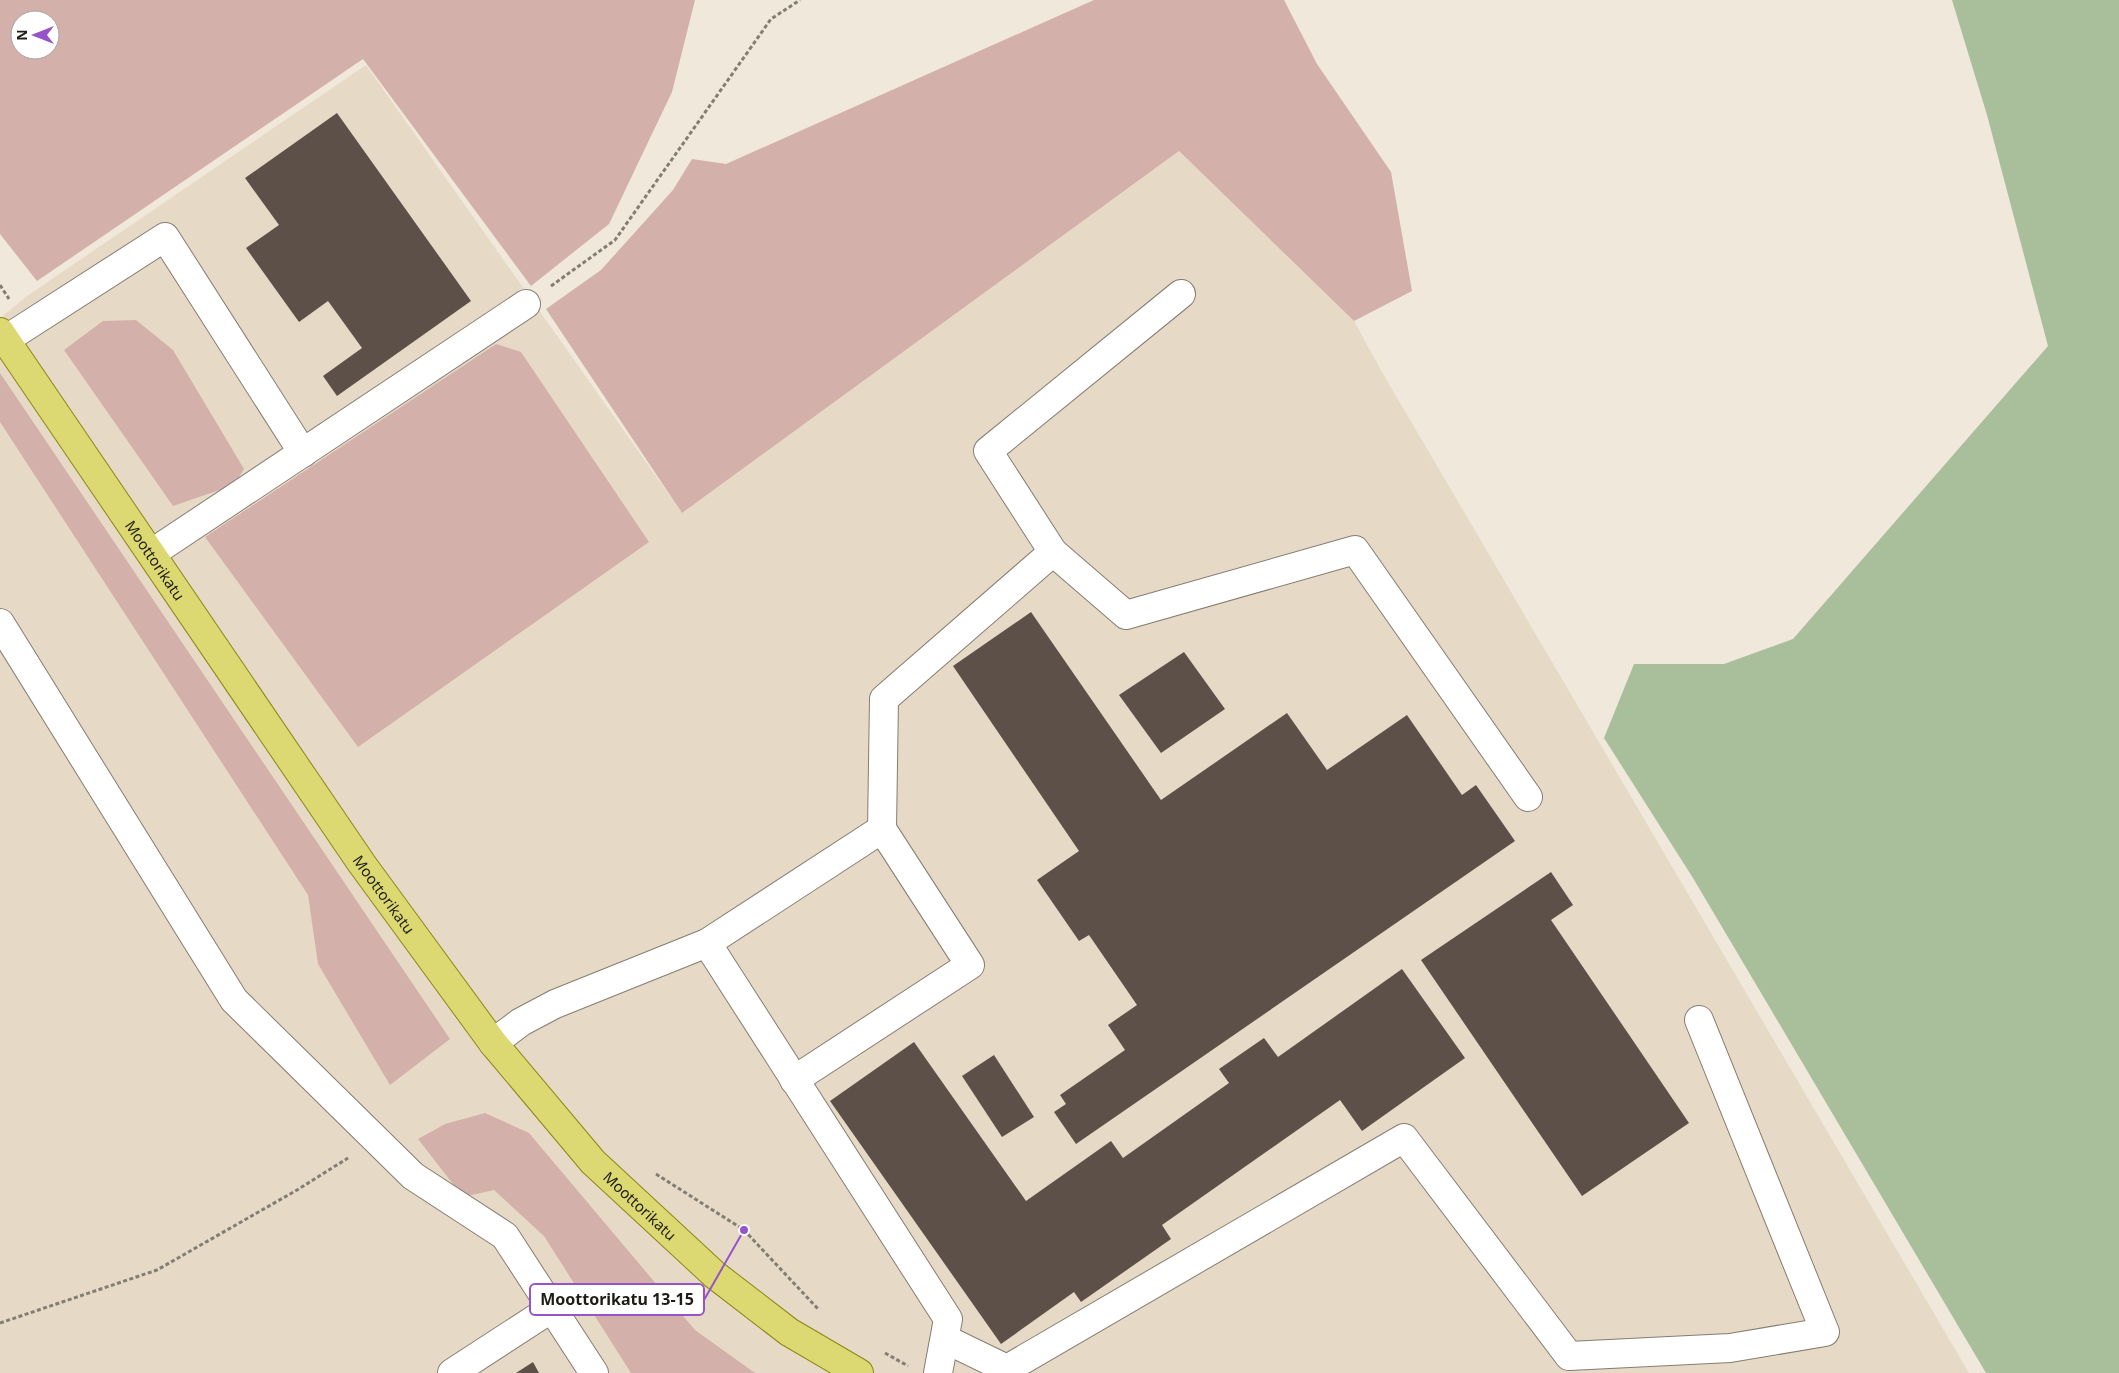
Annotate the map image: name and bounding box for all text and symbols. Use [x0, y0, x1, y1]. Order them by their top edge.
north arrow [10, 10, 60, 60]
text: N [12, 29, 31, 41]
street label: Moottorikatu [121, 516, 190, 604]
street label: Moottorikatu [349, 851, 420, 938]
street label: Moottorikatu [599, 1167, 681, 1245]
callout: Moottorikatu 13-15 [530, 1284, 704, 1315]
text: Moottorikatu 13-15 [540, 1288, 694, 1310]

